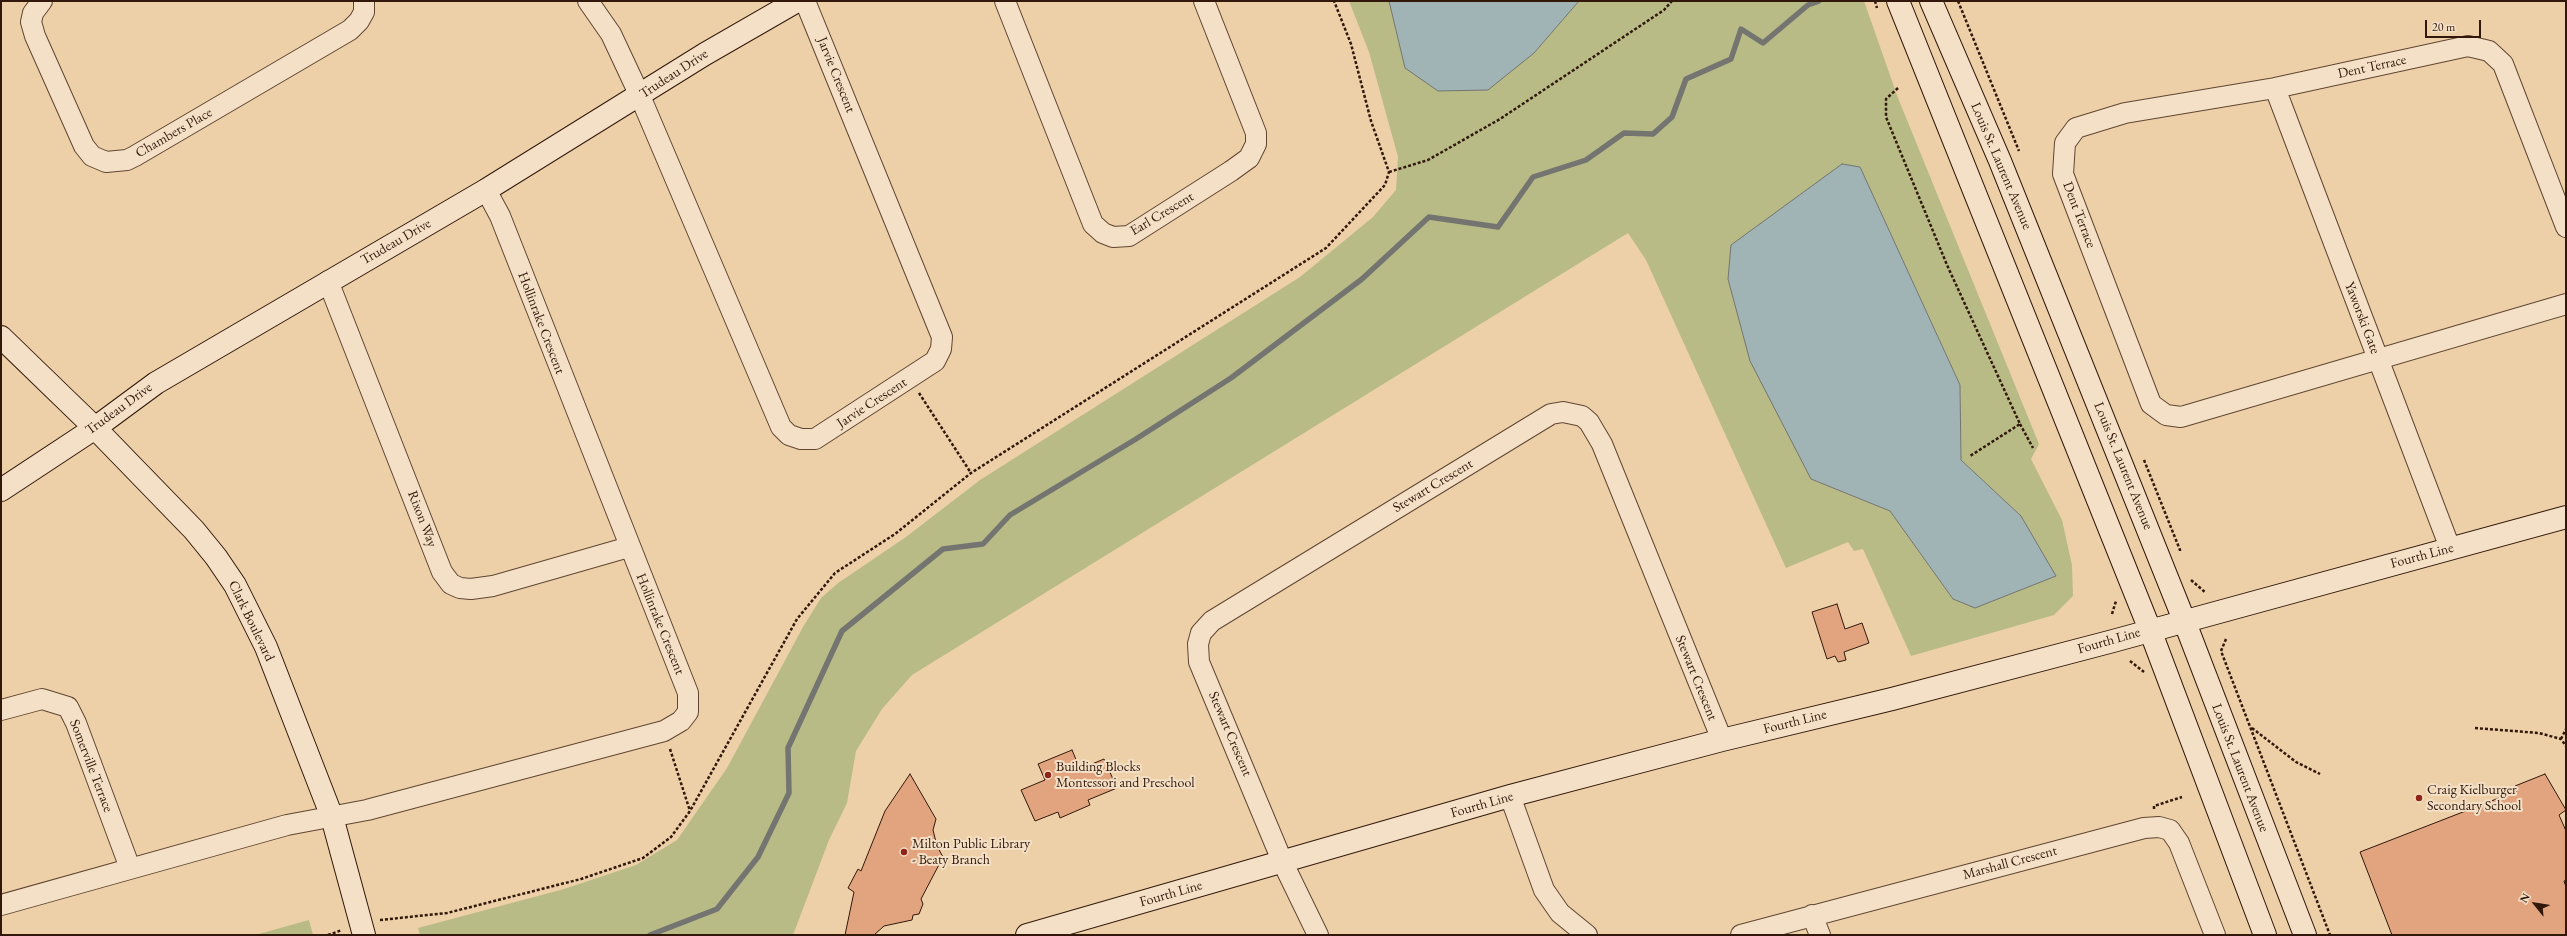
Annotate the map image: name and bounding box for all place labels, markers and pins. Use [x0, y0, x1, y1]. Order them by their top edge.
place label: Building Blocks Montessori and Preschool [1056, 759, 1195, 792]
marker: Building Blocks Montessori and Preschool [1043, 770, 1053, 780]
place label: Craig Kielburger Secondary School [2427, 782, 2521, 814]
marker: Craig Kielburger Secondary School [2414, 793, 2424, 803]
place label: Milton Public Library - Beaty Branch [912, 836, 1030, 868]
marker: Milton Public Library - Beaty Branch [899, 847, 909, 857]

